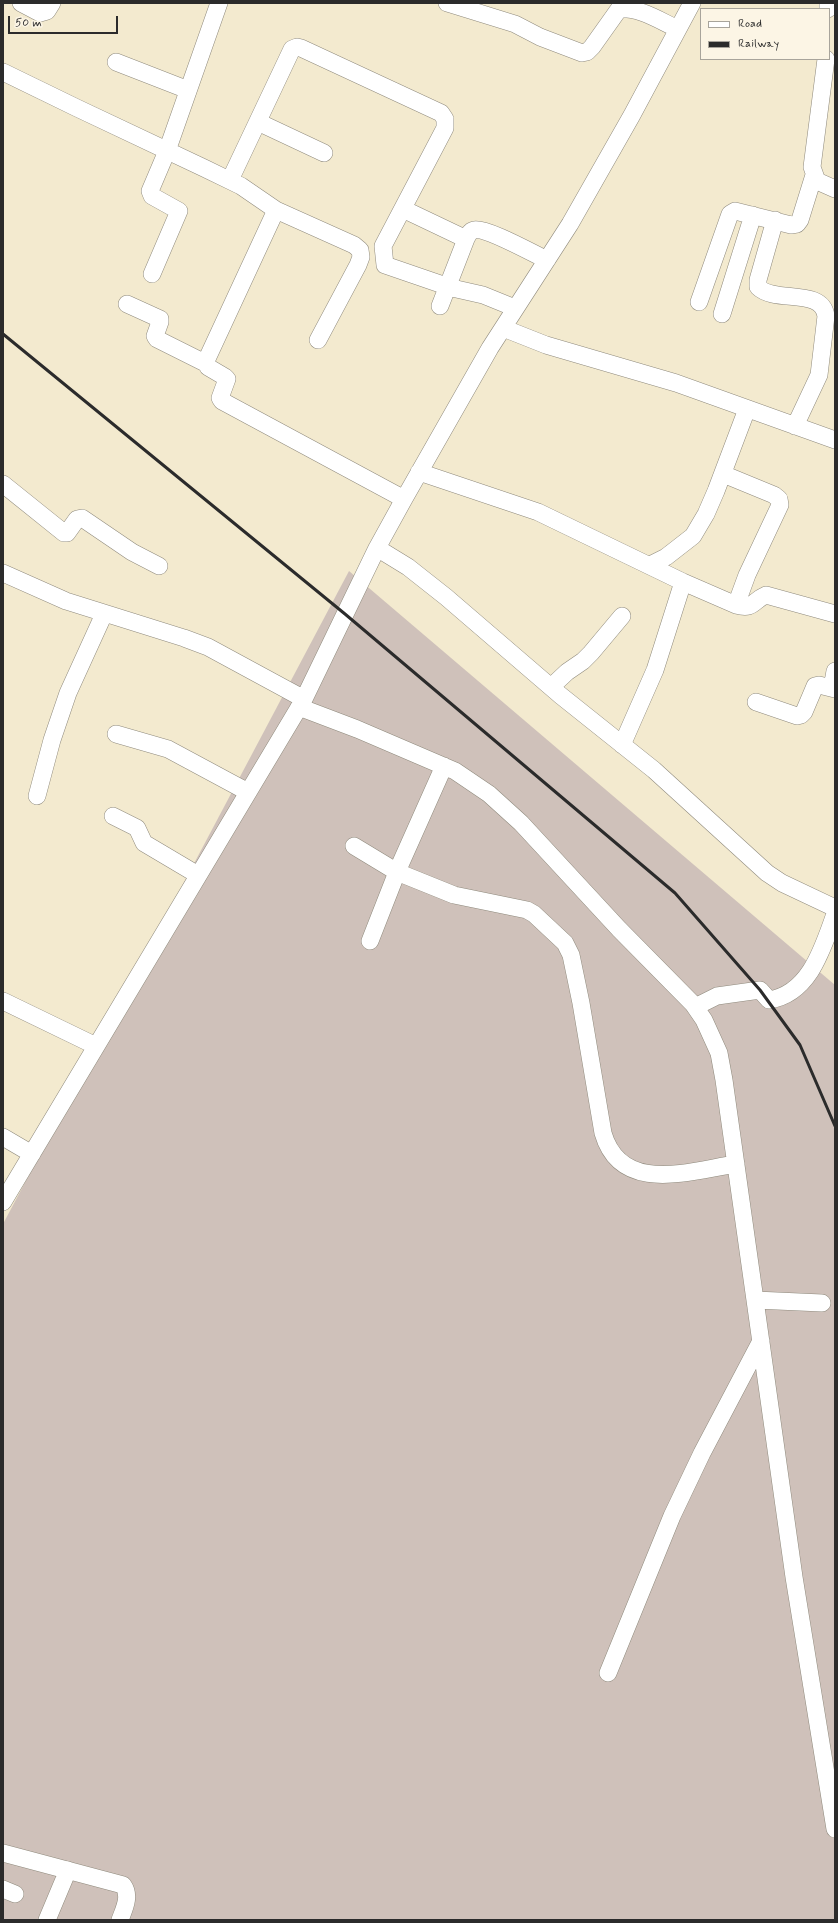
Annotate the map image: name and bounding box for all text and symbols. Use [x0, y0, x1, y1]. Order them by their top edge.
scale bar [10, 8, 120, 34]
legend [700, 8, 830, 60]
text: 50 m [15, 15, 42, 31]
text: Road [738, 16, 762, 32]
text: Railway [738, 36, 779, 52]

